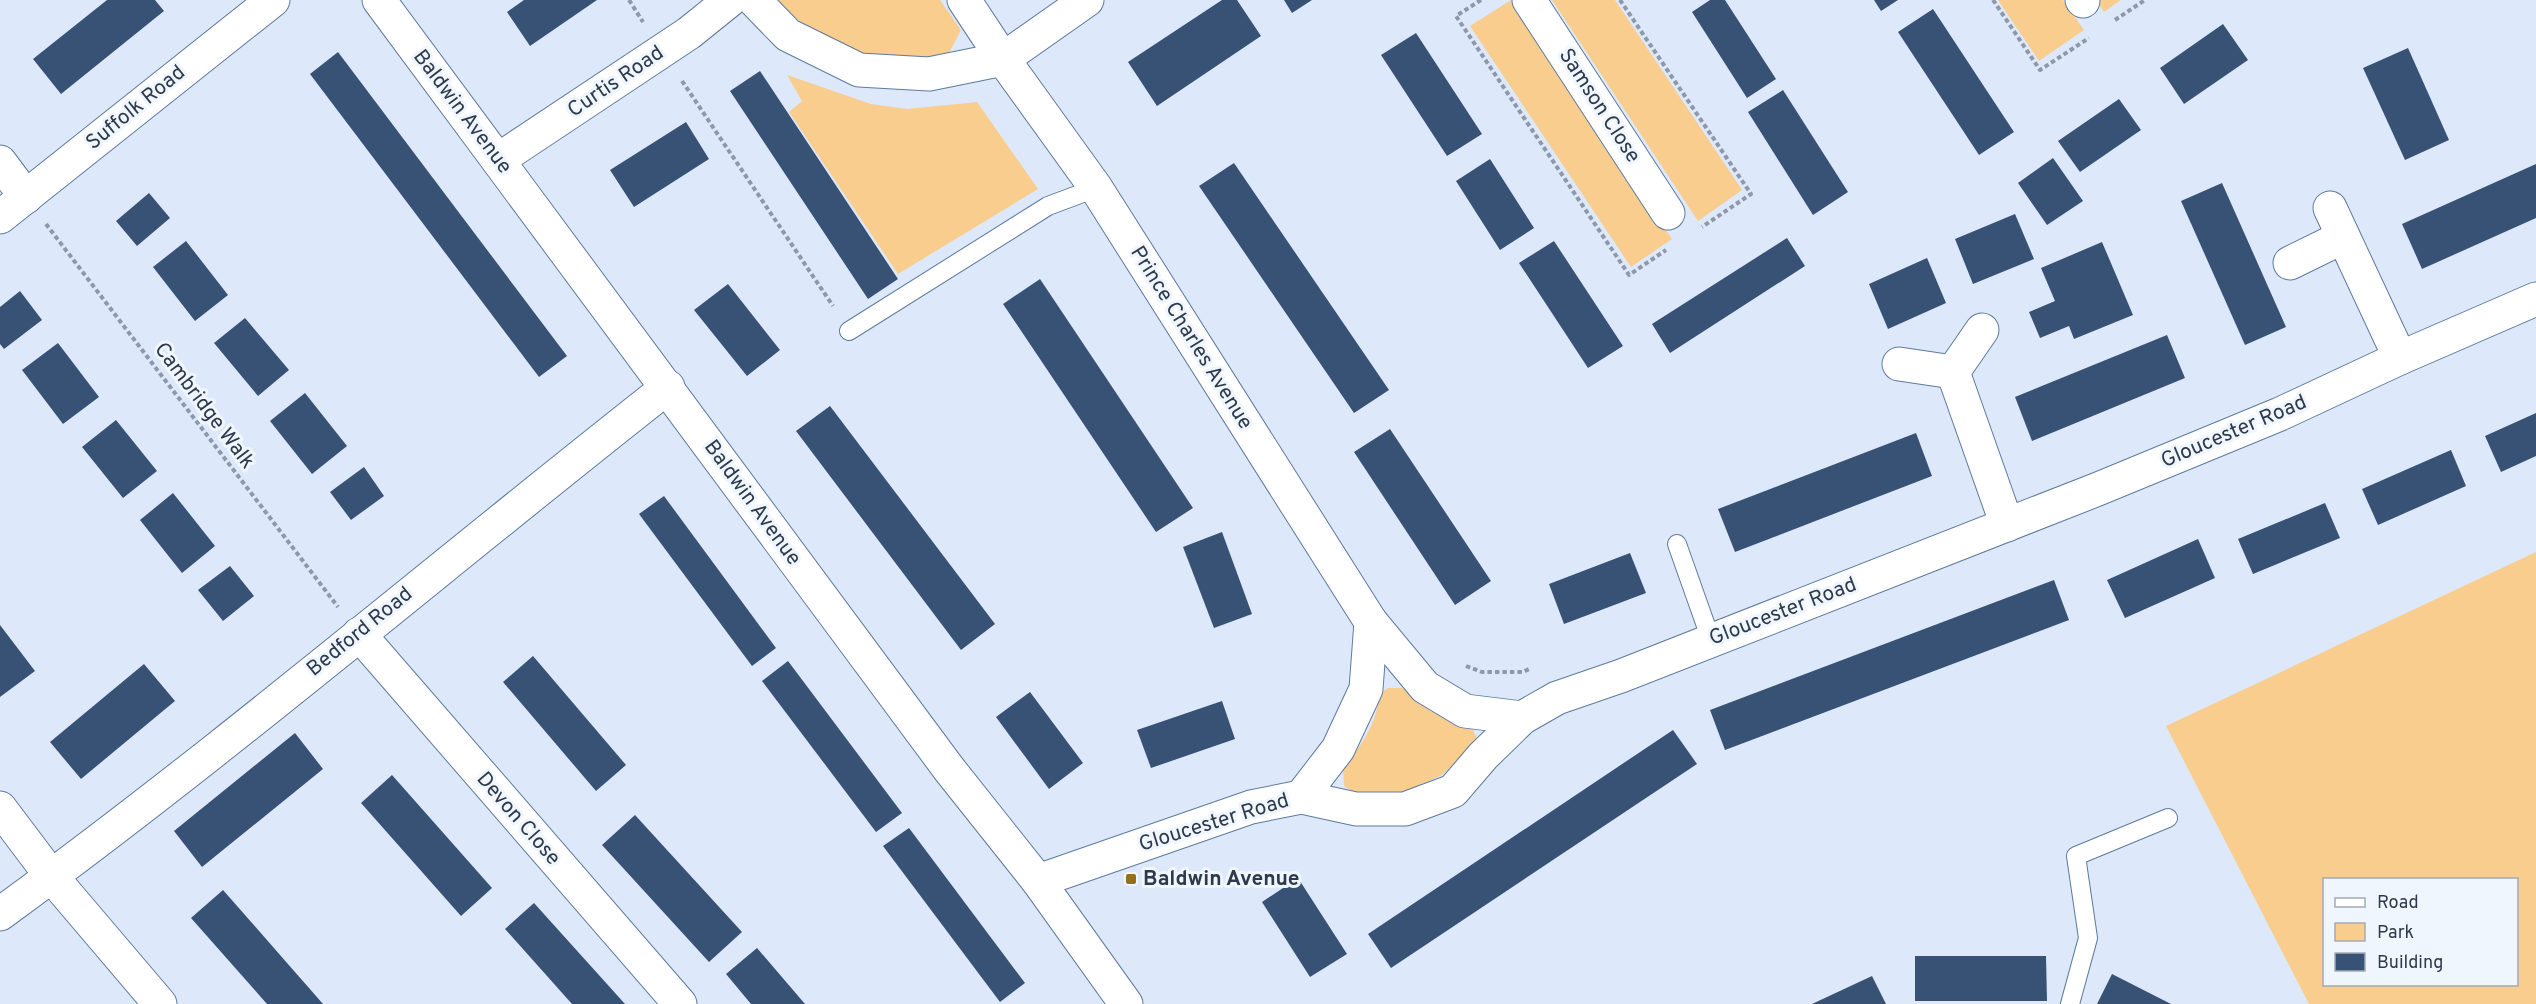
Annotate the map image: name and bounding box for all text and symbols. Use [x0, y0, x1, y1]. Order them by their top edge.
street label: Curtis Road [563, 40, 669, 124]
street label: Baldwin Avenue [406, 44, 518, 180]
street label: Samson Close [1552, 44, 1646, 168]
street label: Suffolk Road [81, 60, 191, 156]
street label: Prince Charles Avenue [1124, 241, 1258, 435]
street label: Cambridge Walk [147, 337, 261, 475]
street label: Gloucester Road [2157, 389, 2311, 475]
street label: Baldwin Avenue [697, 435, 807, 571]
street label: Gloucester Road [1705, 571, 1861, 653]
street label: Bedford Road [302, 581, 418, 683]
street label: Devon Close [470, 767, 566, 871]
street label: Gloucester Road [1136, 787, 1292, 859]
place label: Baldwin Avenue [1143, 866, 1300, 893]
marker: Baldwin Avenue [1124, 872, 1138, 886]
legend [2323, 878, 2518, 986]
text: Road [2377, 892, 2419, 915]
text: Park [2377, 922, 2414, 945]
text: Building [2377, 952, 2443, 975]

